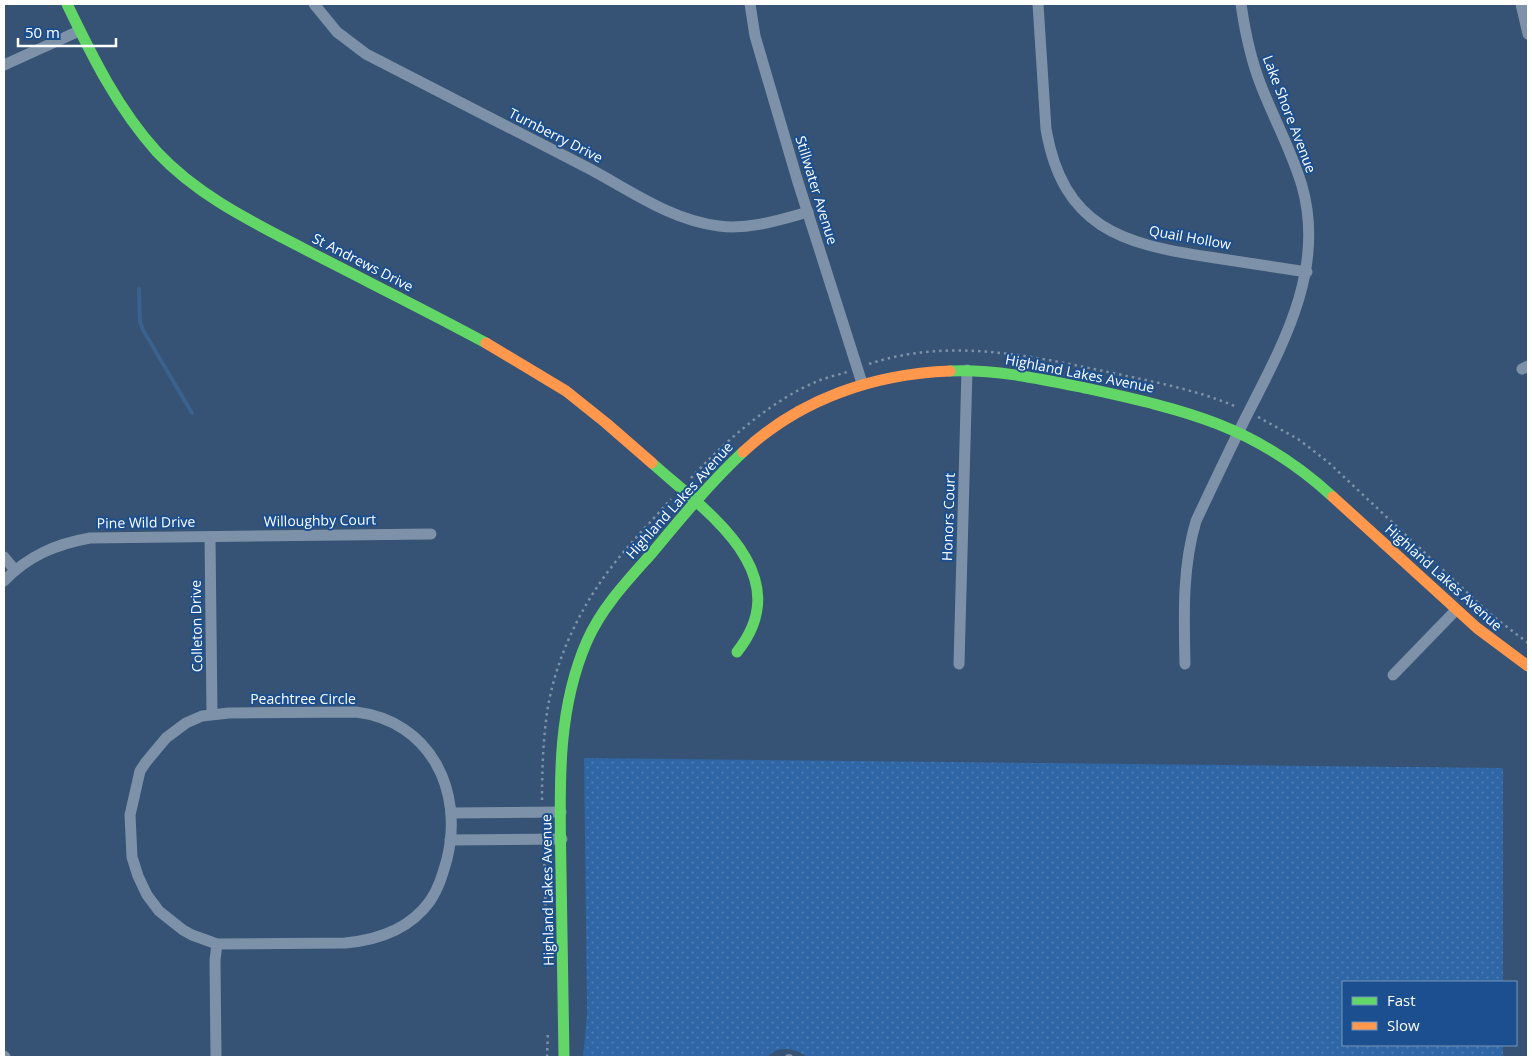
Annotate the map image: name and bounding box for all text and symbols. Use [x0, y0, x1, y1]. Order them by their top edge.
scale bar [18, 15, 115, 47]
text: 50 m [25, 22, 60, 42]
street label: Lake Shore Avenue [1259, 52, 1321, 176]
street label: Turnberry Drive [506, 103, 606, 167]
street label: Stillwater Avenue [791, 133, 843, 247]
street label: Quail Hollow [1147, 220, 1233, 254]
street label: St Andrews Drive [309, 228, 417, 296]
street label: Highland Lakes Avenue [1004, 349, 1156, 397]
street label: Highland Lakes Avenue [621, 437, 737, 563]
street label: Honors Court [937, 473, 959, 561]
street label: Willoughby Court [264, 510, 376, 530]
street label: Pine Wild Drive [97, 512, 196, 532]
street label: Highland Lakes Avenue [1381, 519, 1507, 635]
street label: Colleton Drive [186, 580, 206, 672]
street label: Peachtree Circle [250, 689, 356, 708]
street label: Highland Lakes Avenue [536, 814, 558, 966]
legend [1342, 981, 1517, 1046]
text: Fast [1387, 990, 1416, 1010]
text: Slow [1387, 1015, 1420, 1035]

